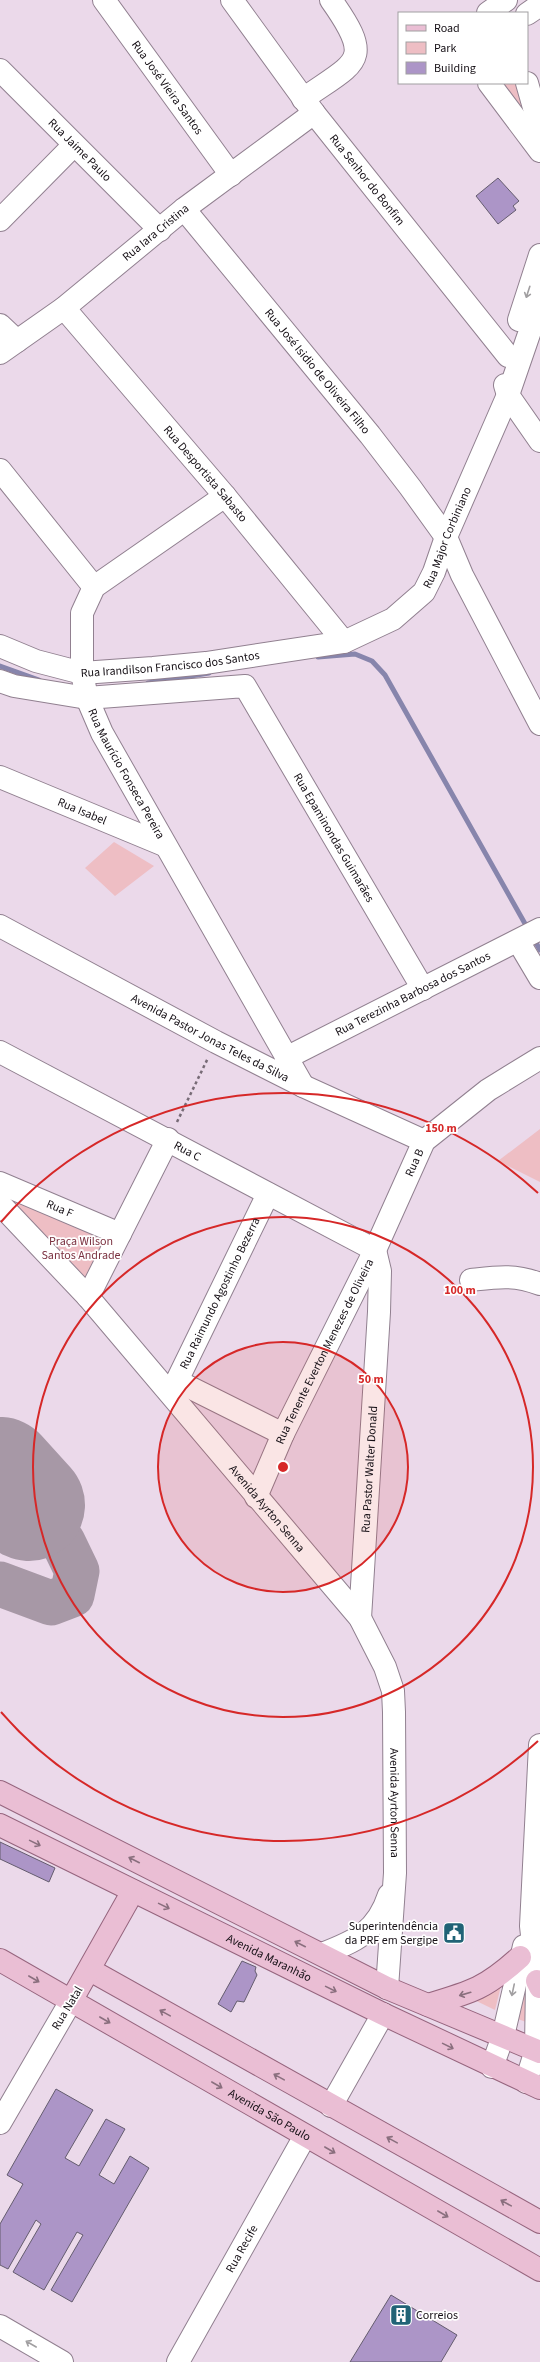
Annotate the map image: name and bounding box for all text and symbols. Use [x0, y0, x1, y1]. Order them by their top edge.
legend [398, 12, 528, 84]
text: Road [434, 20, 460, 37]
street label: Rua José Vieira Santos [127, 37, 207, 138]
text: Park [434, 40, 456, 57]
text: Building [434, 60, 476, 77]
street label: Rua Jaime Paulo [44, 115, 115, 186]
street label: Rua Senhor do Bonfim [325, 131, 409, 229]
street label: Rua Iara Cristina [119, 200, 193, 265]
one-way arrow [524, 286, 531, 299]
street label: Rua José Isidio de Oliveira Filho [260, 305, 374, 438]
street label: Rua Desportista Sabasto [159, 422, 251, 526]
street label: Rua Major Corbiniano [419, 484, 476, 592]
street label: Rua Irandilson Francisco dos Santos [80, 647, 261, 682]
street label: Rua Maurício Fonseca Pereira [83, 706, 169, 842]
street label: Rua Epaminondas Guimarães [289, 770, 378, 906]
street label: Rua Isabel [55, 794, 109, 829]
street label: Rua Terezinha Barbosa dos Santos [332, 948, 493, 1041]
street label: Avenida Pastor Jonas Teles da Silva [128, 990, 292, 1087]
text: 150 m [425, 1120, 457, 1137]
street label: Rua C [171, 1137, 204, 1166]
street label: Rua B [401, 1146, 428, 1180]
street label: Rua F [44, 1196, 76, 1222]
street label: Rua Raimundo Agostinho Bezerra [176, 1215, 264, 1372]
park label: Praça Wilson Santos Andrade [41, 1233, 121, 1264]
street label: Rua Tenente Everton Menezes de Oliveira [272, 1256, 378, 1447]
text: 100 m [444, 1282, 476, 1299]
text: 50 m [358, 1371, 384, 1388]
street label: Rua Pastor Walter Donald [357, 1405, 382, 1533]
centre of rings [276, 1460, 290, 1474]
street label: Avenida Ayrton Senna [225, 1461, 309, 1556]
street label: Avenida Ayrton Senna [385, 1748, 403, 1858]
one-way arrow [29, 1840, 41, 1847]
one-way arrow [129, 1856, 141, 1863]
one-way arrow [158, 1903, 170, 1911]
place label: Superintendência da PRF em Sergipe [345, 1918, 438, 1949]
public building icon: Superintendência da PRF em Sergipe [441, 1920, 467, 1946]
street label: Avenida Maranhão [223, 1930, 314, 1986]
one-way arrow [295, 1939, 307, 1947]
one-way arrow [28, 1976, 40, 1984]
street label: Rua Natal [48, 1983, 87, 2033]
one-way arrow [508, 1983, 516, 1996]
one-way arrow [325, 1986, 337, 1993]
one-way arrow [459, 1991, 472, 1998]
one-way arrow [159, 2008, 171, 2016]
one-way arrow [99, 2017, 111, 2025]
one-way arrow [441, 2043, 453, 2050]
one-way arrow [273, 2072, 285, 2080]
one-way arrow [211, 2082, 223, 2090]
street label: Avenida São Paulo [225, 2085, 314, 2146]
one-way arrow [386, 2136, 398, 2143]
one-way arrow [324, 2146, 336, 2154]
one-way arrow [500, 2199, 512, 2206]
one-way arrow [437, 2211, 449, 2219]
street label: Rua Recife [222, 2222, 262, 2276]
building icon: Correios [388, 2302, 414, 2328]
place label: Correios [416, 2307, 458, 2324]
one-way arrow [25, 2339, 37, 2347]

